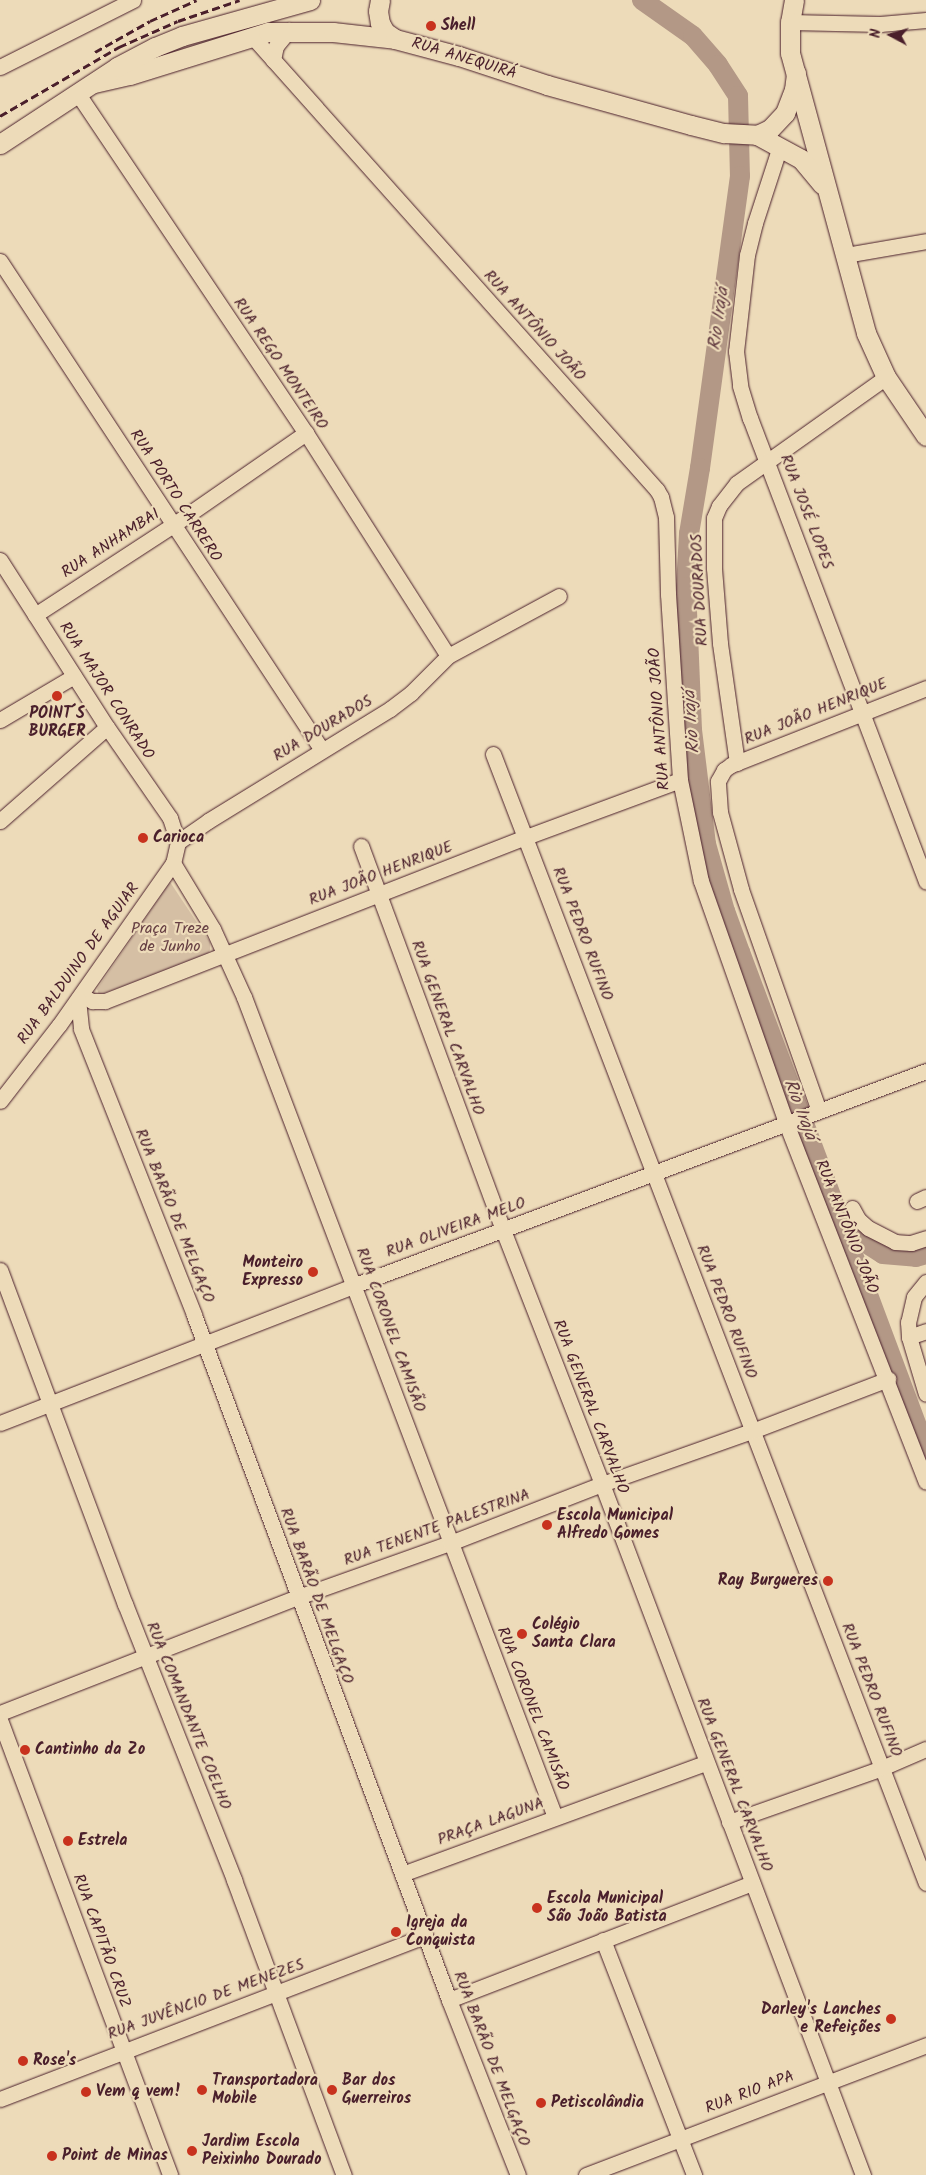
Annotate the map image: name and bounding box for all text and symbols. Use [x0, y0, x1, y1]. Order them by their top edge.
north arrow [866, 10, 916, 60]
place label: Shell [441, 16, 475, 36]
marker: Shell [425, 20, 437, 32]
text: N [865, 28, 887, 39]
street label: RUA ANEQUIRÁ [409, 34, 519, 84]
street label: RUA ANTÔNIO JOÃO [479, 267, 589, 385]
water label: Rio Irajá [705, 286, 735, 352]
street label: RUA REGO MONTEIRO [229, 294, 331, 434]
street label: RUA PORTO CARRERO [125, 426, 225, 566]
street label: RUA JOSÉ LOPES [775, 452, 837, 572]
street label: RUA ANHAMBAI [58, 505, 164, 583]
street label: RUA DOURADOS [687, 533, 713, 647]
street label: RUA MAJOR CONRADO [54, 619, 158, 763]
street label: RUA ANTÔNIO JOÃO [645, 647, 675, 791]
street label: RUA JOÃO HENRIQUE [742, 674, 890, 750]
marker: POINT´S BURGER [51, 690, 63, 702]
water label: Rio Irajá [680, 690, 706, 754]
street label: RUA DOURADOS [270, 692, 376, 766]
place label: POINT´S BURGER [28, 704, 86, 742]
place label: Carioca [153, 828, 204, 848]
marker: Carioca [137, 832, 149, 844]
street label: RUA JOÃO HENRIQUE [306, 838, 456, 910]
street label: RUA PEDRO RUFINO [548, 864, 616, 1004]
street label: RUA BALDUINO DE AGUIAR [14, 880, 144, 1048]
park label: Praça Treze de Junho [131, 919, 209, 957]
street label: RUA GENERAL CARVALHO [406, 938, 488, 1118]
water label: Rio Irajá [778, 1077, 820, 1143]
street label: RUA BARÃO DE MELGAÇO [130, 1126, 218, 1306]
street label: RUA ANTÔNIO JOÃO [810, 1157, 882, 1297]
street label: RUA OLIVEIRA MELO [383, 1194, 529, 1262]
street label: RUA PEDRO RUFINO [692, 1242, 760, 1382]
street label: RUA CORONEL CAMISÃO [351, 1245, 429, 1415]
place label: Monteiro Expresso [242, 1253, 303, 1291]
marker: Monteiro Expresso [307, 1266, 319, 1278]
street label: RUA GENERAL CARVALHO [548, 1317, 632, 1497]
street label: RUA TENENTE PALESTRINA [341, 1485, 533, 1571]
street label: RUA BARÃO DE MELGAÇO [275, 1505, 357, 1687]
place label: Escola Municipal Alfredo Gomes [557, 1506, 673, 1544]
marker: Escola Municipal Alfredo Gomes [541, 1519, 553, 1531]
place label: Ray Burgueres [718, 1571, 818, 1591]
marker: Ray Burgueres [822, 1575, 834, 1587]
place label: Colégio Santa Clara [532, 1615, 616, 1653]
street label: RUA COMANDANTE COELHO [141, 1619, 235, 1813]
street label: RUA PEDRO RUFINO [837, 1620, 905, 1760]
street label: RUA CORONEL CAMISÃO [492, 1624, 572, 1794]
marker: Colégio Santa Clara [516, 1628, 528, 1640]
street label: RUA GENERAL CARVALHO [692, 1695, 776, 1875]
place label: Cantinho da Zo [35, 1740, 145, 1760]
marker: Cantinho da Zo [19, 1744, 31, 1756]
street label: PRAÇA LAGUNA [435, 1794, 547, 1850]
place label: Estrela [78, 1831, 128, 1851]
marker: Estrela [62, 1835, 74, 1847]
street label: RUA CAPITÃO CRUZ [68, 1871, 134, 2011]
place label: Escola Municipal São João Batista [547, 1889, 667, 1927]
marker: Escola Municipal São João Batista [531, 1902, 543, 1914]
place label: Igreja da Conquista [406, 1913, 475, 1951]
marker: Igreja da Conquista [390, 1926, 402, 1938]
street label: RUA JUVÊNCIO DE MENEZES [105, 1955, 307, 2045]
street label: RUA BARÃO DE MELGAÇO [449, 1969, 533, 2149]
place label: Darley's Lanches e Refeições [761, 2000, 881, 2038]
marker: Darley's Lanches e Refeições [885, 2013, 897, 2025]
place label: Rose's [33, 2051, 76, 2071]
marker: Rose's [17, 2055, 29, 2067]
street label: RUA RIO APA [703, 2067, 797, 2119]
place label: Transportadora Mobile [212, 2071, 318, 2109]
place label: Bar dos Guerreiros [342, 2071, 411, 2109]
place label: Vem q vem! [96, 2082, 181, 2102]
marker: Transportadora Mobile [196, 2084, 208, 2096]
marker: Bar dos Guerreiros [326, 2084, 338, 2096]
marker: Vem q vem! [80, 2086, 92, 2098]
place label: Petiscolândia [551, 2093, 644, 2113]
marker: Petiscolândia [535, 2097, 547, 2109]
place label: Jardim Escola Peixinho Dourado [202, 2132, 321, 2170]
marker: Jardim Escola Peixinho Dourado [186, 2145, 198, 2157]
place label: Point de Minas [62, 2146, 168, 2166]
marker: Point de Minas [46, 2150, 58, 2162]

